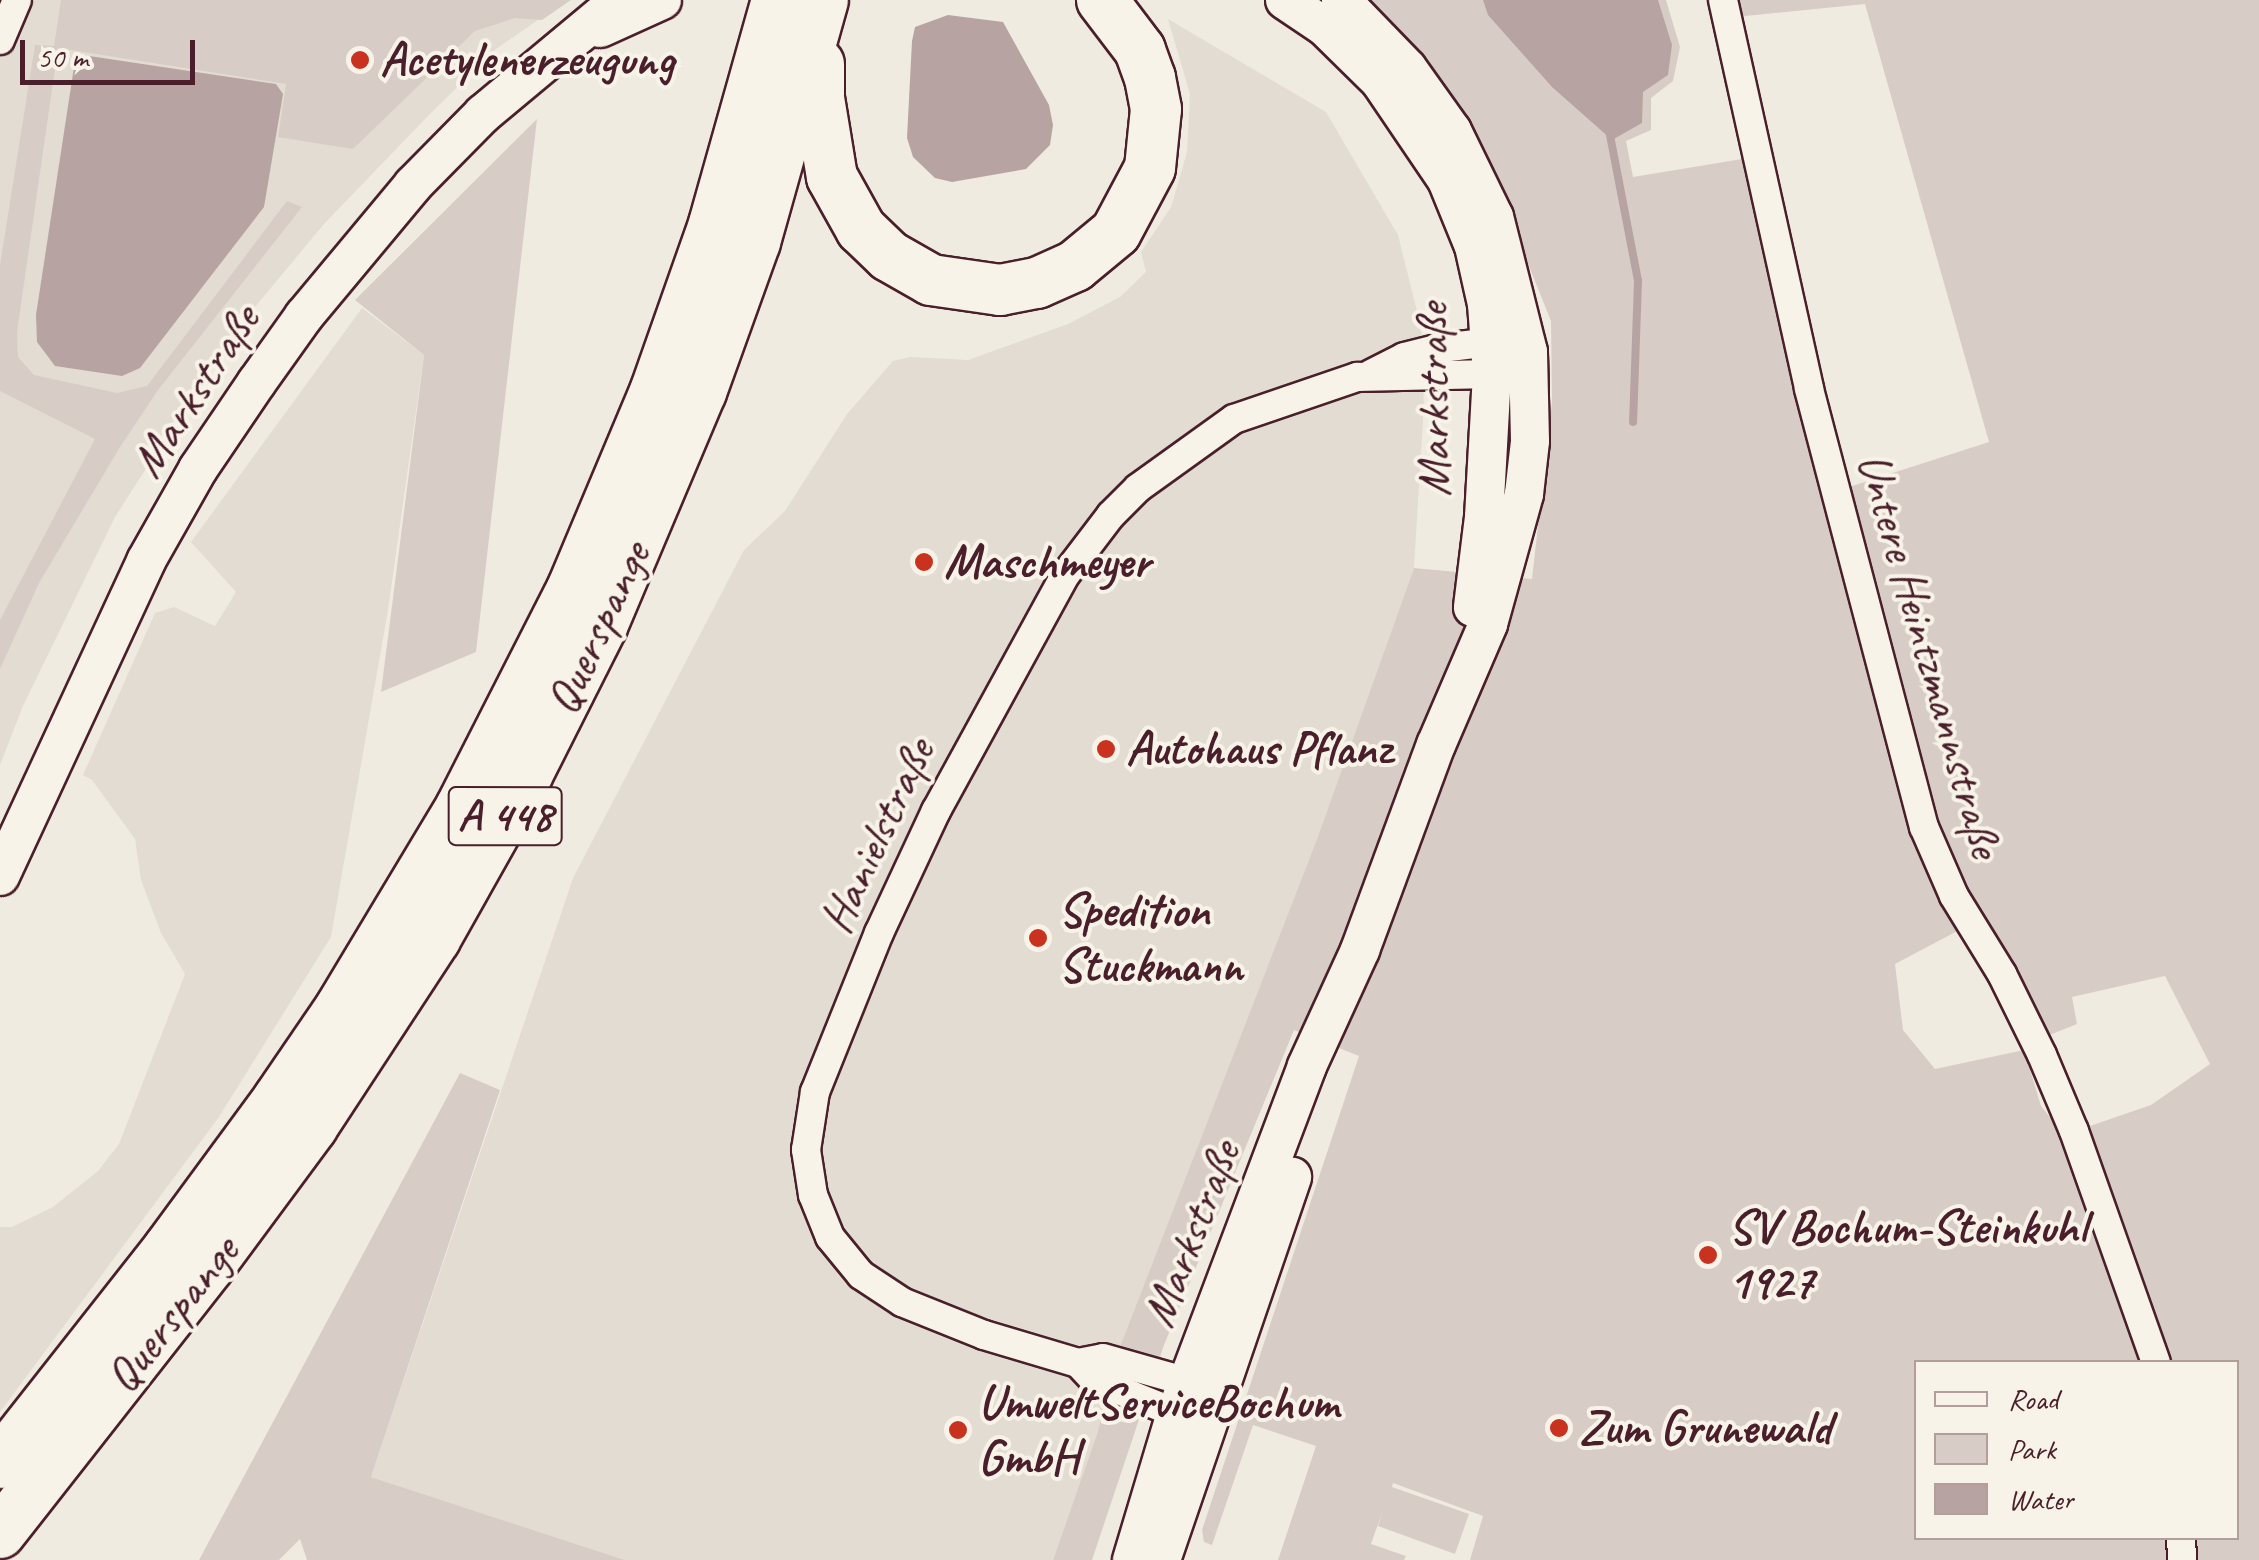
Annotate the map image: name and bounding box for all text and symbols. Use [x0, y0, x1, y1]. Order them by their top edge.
scale bar [25, 20, 200, 82]
place label: Acetylenerzeugung [380, 31, 674, 89]
text: 50 m [37, 38, 88, 76]
marker: Acetylenerzeugung [349, 49, 371, 71]
street label: Markstraße [118, 294, 272, 488]
street label: Markstraße [1403, 303, 1463, 497]
street label: Untere Heintzmannstraße [1844, 445, 2016, 865]
street label: Querspange [533, 533, 663, 723]
place label: Maschmeyer [944, 533, 1150, 591]
marker: Maschmeyer [913, 551, 935, 573]
place label: Autohaus Pflanz [1126, 720, 1393, 778]
street label: Hanielstraße [807, 730, 947, 942]
marker: Autohaus Pflanz [1095, 738, 1117, 760]
road number: A 448 [448, 776, 562, 856]
place label: Spedition Stuckmann [1058, 881, 1243, 994]
marker: Spedition Stuckmann [1027, 927, 1049, 949]
street label: Markstraße [1129, 1133, 1253, 1335]
place label: SV Bochum-Steinkuhl 1927 [1728, 1198, 2086, 1311]
street label: Querspange [93, 1224, 251, 1404]
marker: SV Bochum-Steinkuhl 1927 [1697, 1244, 1719, 1266]
legend [1914, 1360, 2239, 1540]
place label: UmweltServiceBochum GmbH [978, 1373, 1338, 1486]
text: Road [2008, 1380, 2058, 1418]
place label: Zum Grunewald [1579, 1399, 1829, 1457]
marker: Zum Grunewald [1548, 1417, 1570, 1439]
marker: UmweltServiceBochum GmbH [947, 1419, 969, 1441]
text: Park [2008, 1430, 2056, 1468]
text: Water [2008, 1480, 2073, 1518]

